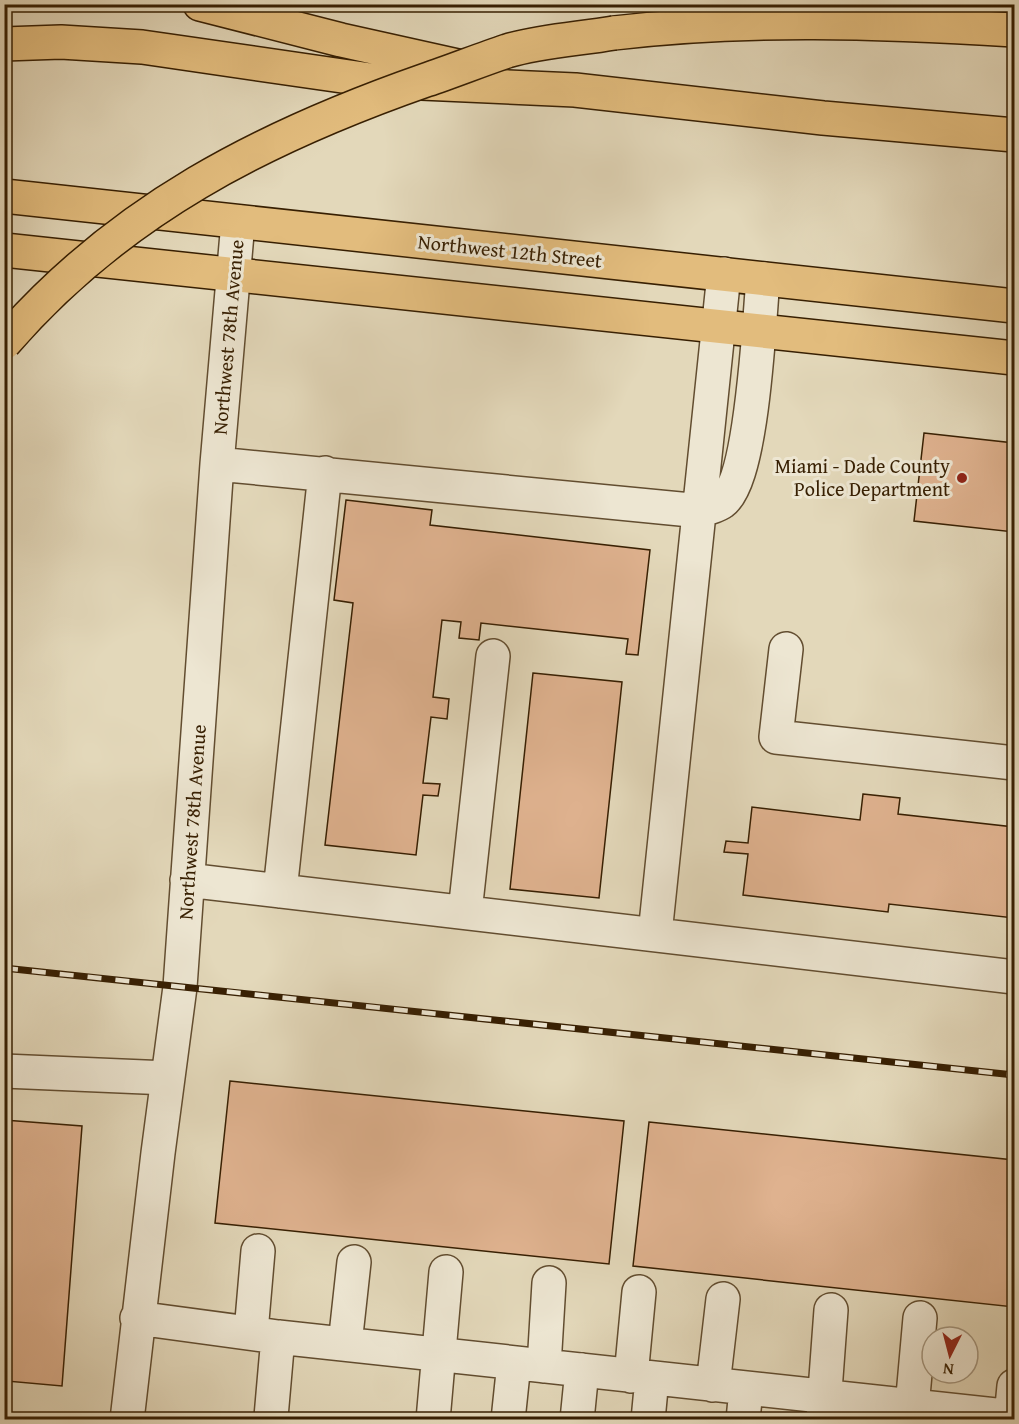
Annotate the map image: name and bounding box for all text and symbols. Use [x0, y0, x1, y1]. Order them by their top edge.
street label: Northwest 12th Street [417, 226, 604, 275]
street label: Northwest 78th Avenue [205, 238, 250, 436]
place label: Miami - Dade County Police Department [775, 451, 950, 503]
marker: Miami - Dade County Police Department [955, 471, 969, 485]
street label: Northwest 78th Avenue [170, 723, 213, 921]
north arrow [920, 1325, 980, 1385]
text: N [942, 1357, 955, 1382]

